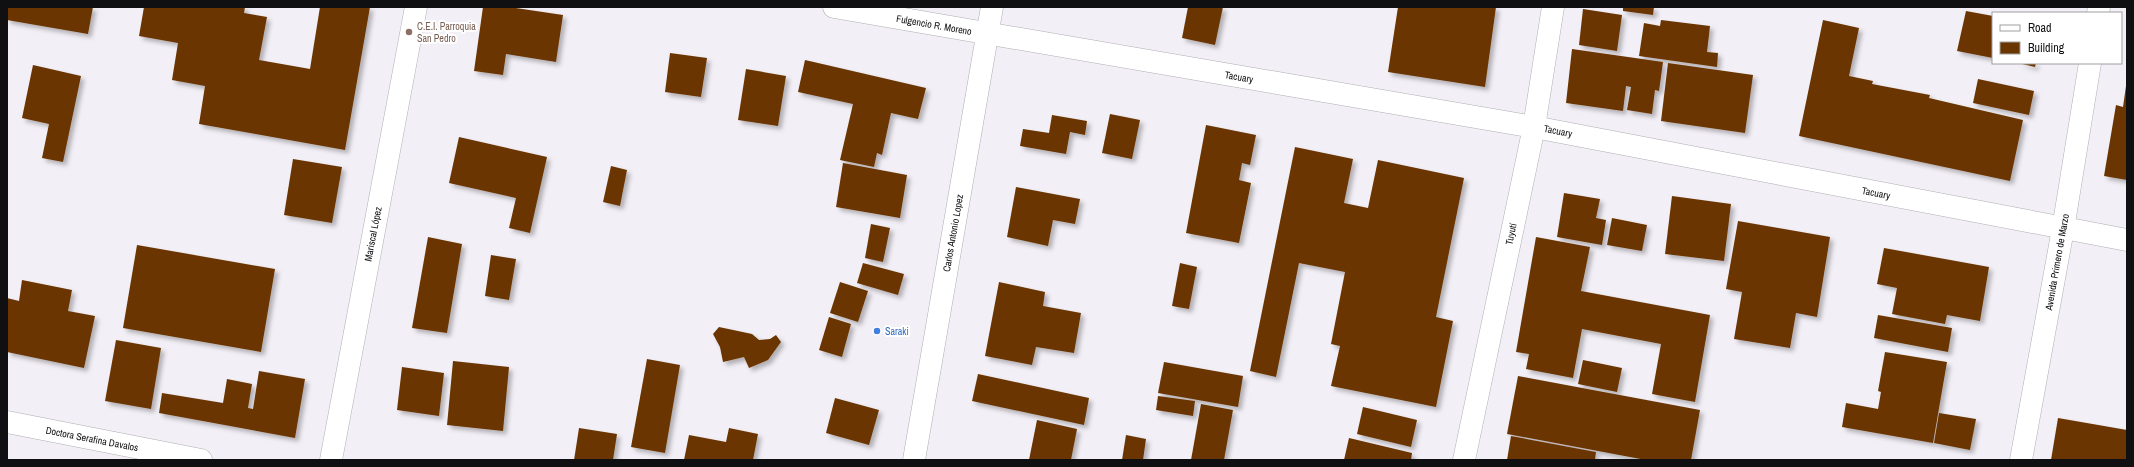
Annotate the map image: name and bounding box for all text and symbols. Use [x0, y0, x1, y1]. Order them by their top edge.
street label: Fulgencio R. Moreno [895, 12, 973, 38]
legend [1992, 12, 2122, 64]
place label: C.E.I. Parroquia San Pedro [417, 20, 476, 45]
text: Road [2028, 20, 2052, 36]
marker: C.E.I. Parroquia San Pedro [404, 27, 414, 37]
text: Building [2028, 40, 2065, 56]
street label: Tacuary [1224, 68, 1255, 86]
street label: Tacuary [1543, 122, 1574, 140]
street label: Tacuary [1861, 184, 1892, 202]
street label: Carlos Antonio Lopez [940, 193, 966, 273]
street label: Mariscal López [361, 205, 385, 263]
street label: Avenida Primero de Marzo [2042, 212, 2072, 312]
street label: Tuyutí [1502, 221, 1520, 246]
place label: Saraki [885, 325, 909, 338]
marker: Saraki [872, 326, 882, 336]
street label: Doctora Serafina Davalos [45, 424, 139, 454]

